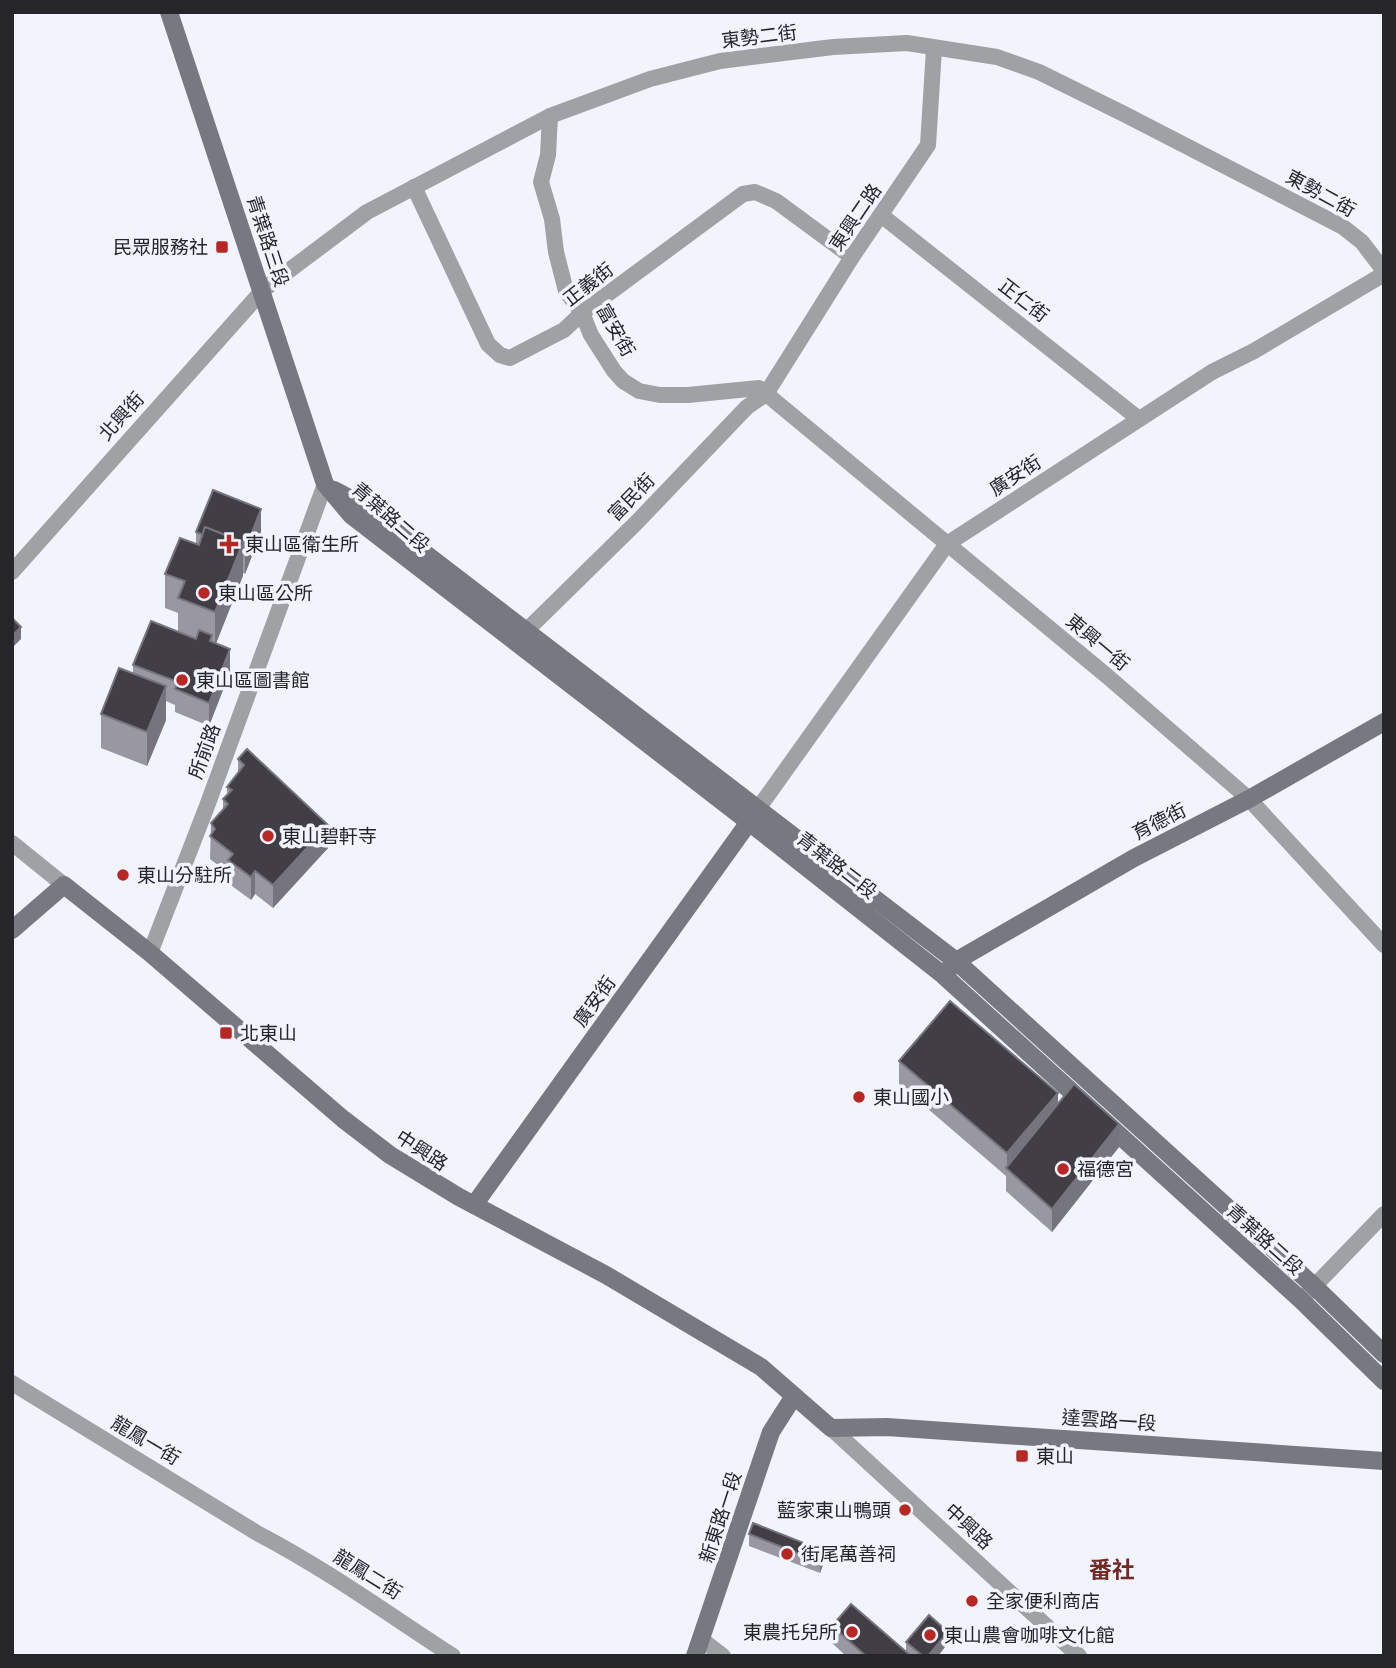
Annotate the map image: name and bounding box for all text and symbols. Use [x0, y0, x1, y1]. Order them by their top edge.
street label: 東勢二街 [720, 20, 798, 53]
street label: 東勢二街 [1282, 165, 1360, 222]
street label: 東興二路 [825, 179, 886, 255]
street label: 青葉路三段 [242, 192, 293, 290]
place label: 民眾服務社 [113, 236, 208, 259]
marker: 民眾服務社 [214, 239, 230, 255]
street label: 正義街 [559, 258, 618, 311]
street label: 正仁街 [994, 274, 1053, 327]
street label: 富安街 [591, 300, 640, 361]
street label: 北興街 [94, 387, 149, 445]
street label: 廣安街 [985, 450, 1045, 501]
street label: 富民街 [603, 469, 659, 526]
street label: 青葉路二段 [347, 478, 434, 557]
place label: 東山區衛生所 [245, 533, 359, 556]
marker: 東山區衛生所 [219, 534, 239, 554]
place label: 東山區公所 [218, 582, 313, 605]
marker: 東山區公所 [196, 585, 212, 601]
street label: 東興一街 [1061, 609, 1134, 676]
place label: 東山區圖書館 [196, 669, 310, 692]
marker: 東山區圖書館 [174, 672, 190, 688]
street label: 所前路 [184, 720, 225, 782]
street label: 育德街 [1129, 798, 1190, 845]
place label: 東山碧軒寺 [282, 825, 377, 848]
street label: 青葉路二段 [792, 827, 881, 904]
marker: 東山碧軒寺 [260, 828, 276, 844]
place label: 東山分駐所 [137, 864, 232, 887]
marker: 東山分駐所 [115, 867, 131, 883]
street label: 廣安街 [568, 971, 620, 1031]
place label: 北東山 [240, 1022, 297, 1045]
marker: 北東山 [218, 1025, 234, 1041]
place label: 東山國小 [873, 1086, 949, 1109]
marker: 東山國小 [851, 1089, 867, 1105]
street label: 中興路 [392, 1125, 452, 1176]
place label: 福德宮 [1077, 1158, 1134, 1181]
marker: 福德宮 [1055, 1161, 1071, 1177]
street label: 青葉路二段 [1222, 1199, 1308, 1280]
street label: 達雲路一段 [1061, 1406, 1157, 1435]
street label: 龍鳳一街 [107, 1411, 184, 1470]
place label: 東山 [1036, 1445, 1074, 1468]
marker: 東山 [1014, 1448, 1030, 1464]
street label: 新東路一段 [695, 1468, 746, 1566]
place label: 藍家東山鴨頭 [777, 1499, 891, 1522]
street label: 中興路 [940, 1499, 997, 1554]
marker: 藍家東山鴨頭 [897, 1502, 913, 1518]
place label: 街尾萬善祠 [801, 1543, 896, 1566]
street label: 龍鳳二街 [329, 1545, 406, 1604]
marker: 街尾萬善祠 [779, 1546, 795, 1562]
district label: 番社 [1089, 1556, 1135, 1584]
place label: 全家便利商店 [986, 1590, 1100, 1613]
marker: 全家便利商店 [964, 1593, 980, 1609]
place label: 東農托兒所 [743, 1621, 838, 1644]
marker: 東農托兒所 [844, 1624, 860, 1640]
place label: 東山農會咖啡文化館 [944, 1624, 1115, 1647]
marker: 東山農會咖啡文化館 [922, 1627, 938, 1643]

